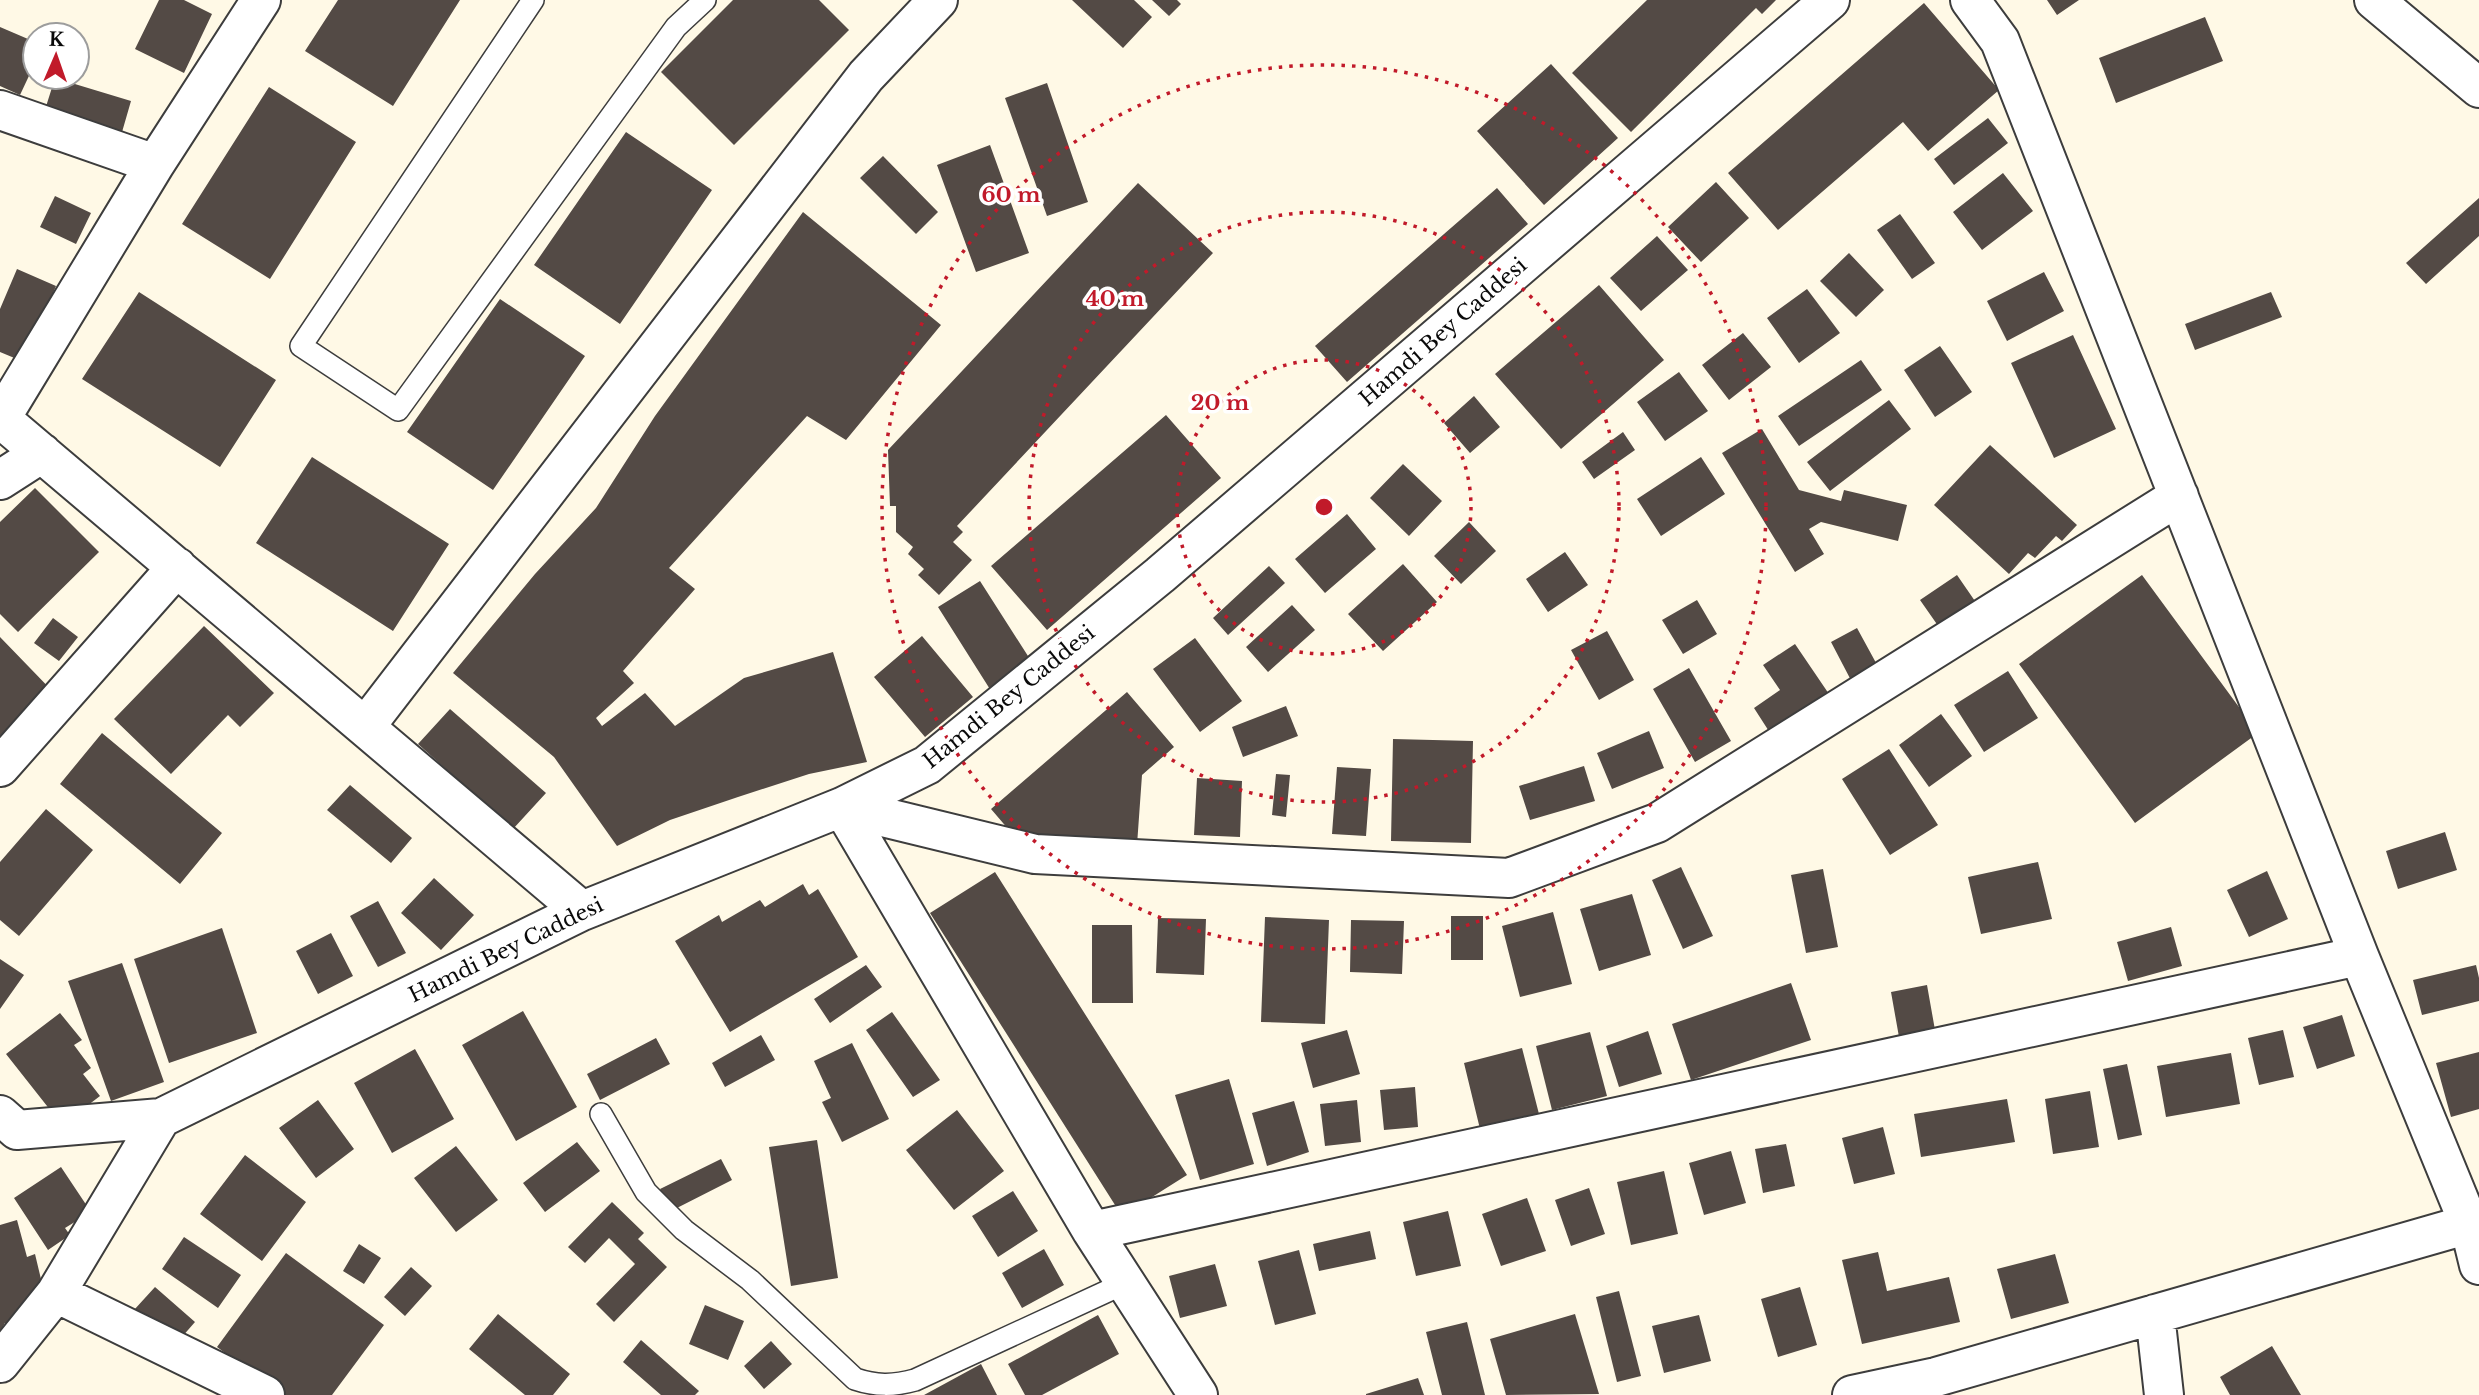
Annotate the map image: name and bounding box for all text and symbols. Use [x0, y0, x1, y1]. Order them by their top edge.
north arrow [21, 21, 91, 91]
text: K [48, 28, 66, 51]
text: 60 m [982, 182, 1040, 208]
street label: Hamdi Bey Caddesi [1354, 252, 1532, 412]
text: 40 m [1086, 286, 1144, 312]
text: 20 m [1191, 390, 1249, 416]
centre of rings [1312, 495, 1336, 519]
street label: Hamdi Bey Caddesi [918, 620, 1100, 774]
street label: Hamdi Bey Caddesi [404, 892, 608, 1008]

